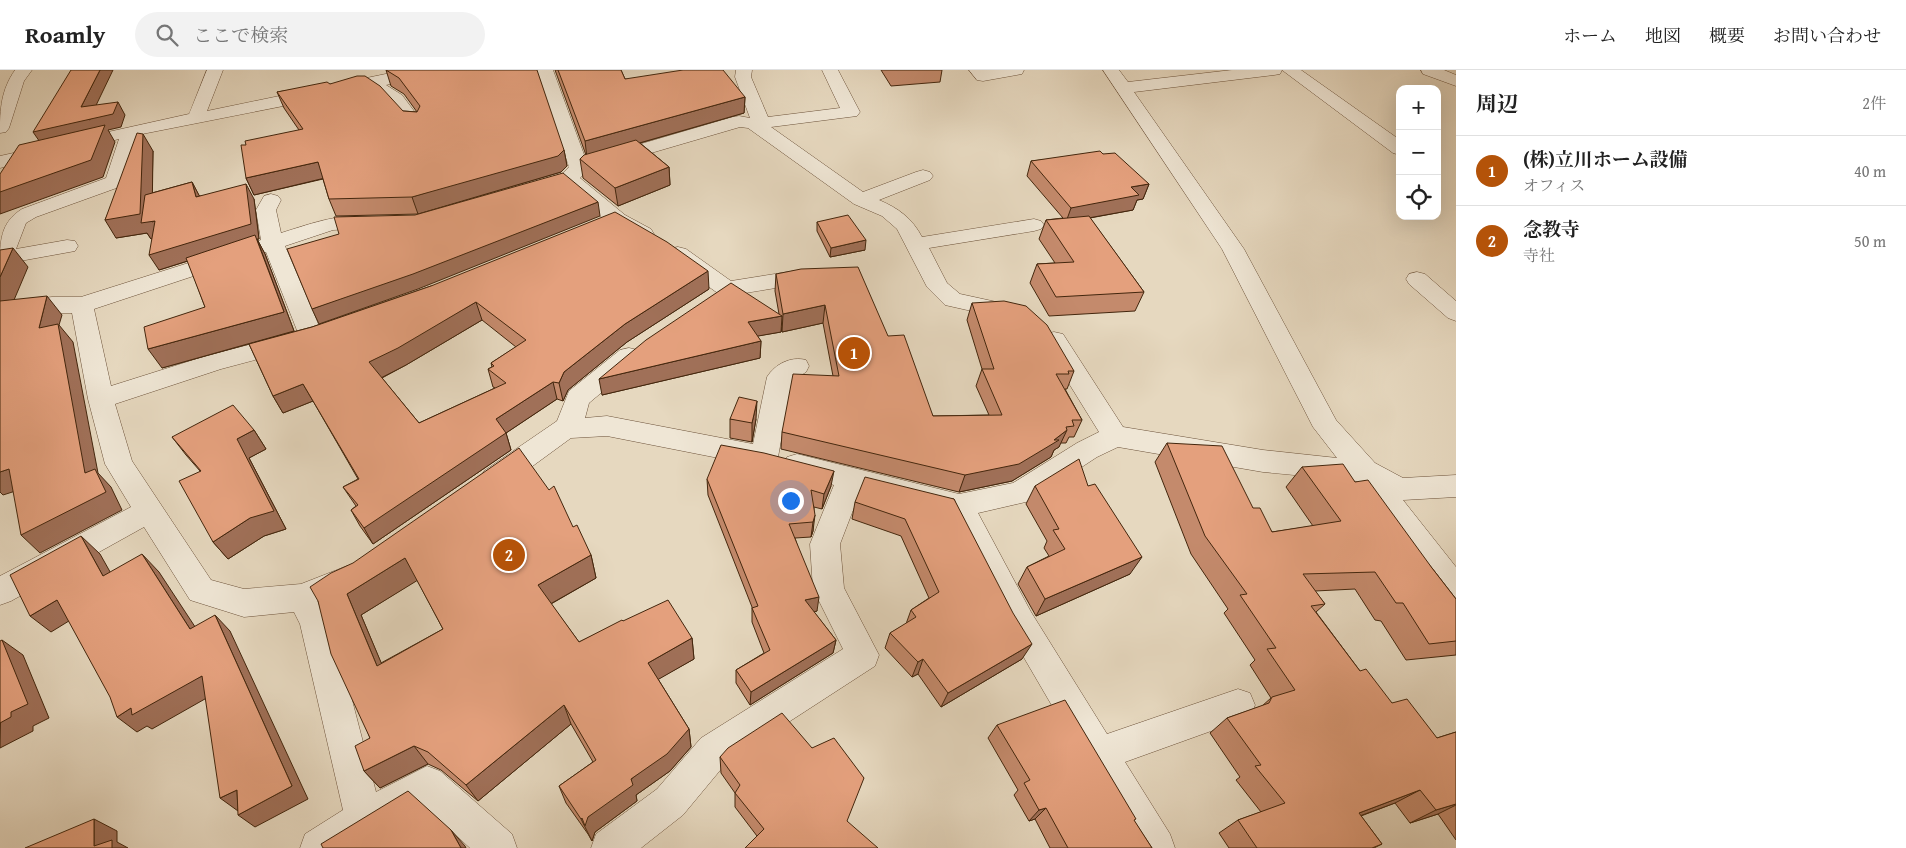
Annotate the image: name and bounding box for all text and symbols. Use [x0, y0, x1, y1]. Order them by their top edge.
search box [135, 12, 485, 57]
text: Roamly [25, 17, 105, 52]
icon: search [153, 21, 181, 49]
text: ここで検索 [193, 21, 288, 49]
text: ホーム [1563, 22, 1617, 49]
text: 地図 [1645, 22, 1681, 49]
text: 概要 [1709, 22, 1745, 49]
text: お問い合わせ [1773, 22, 1881, 49]
map controls [1396, 85, 1441, 220]
button: + [1396, 85, 1441, 130]
text: 周辺 [1476, 88, 1518, 119]
text: 2件 [1862, 91, 1886, 115]
button: − [1396, 130, 1441, 175]
text: (株)立川ホーム設備 [1523, 145, 1688, 173]
text: 1 [1488, 159, 1496, 183]
text: 40 m [1854, 159, 1886, 183]
text: オフィス [1523, 173, 1585, 197]
button: locate [1396, 175, 1441, 220]
text: 念教寺 [1523, 215, 1580, 243]
text: 2 [1488, 229, 1496, 253]
text: 50 m [1854, 229, 1886, 253]
text: 寺社 [1523, 243, 1555, 267]
pin: 1 [838, 334, 870, 372]
your location [778, 488, 804, 514]
pin: 2 [493, 536, 525, 574]

